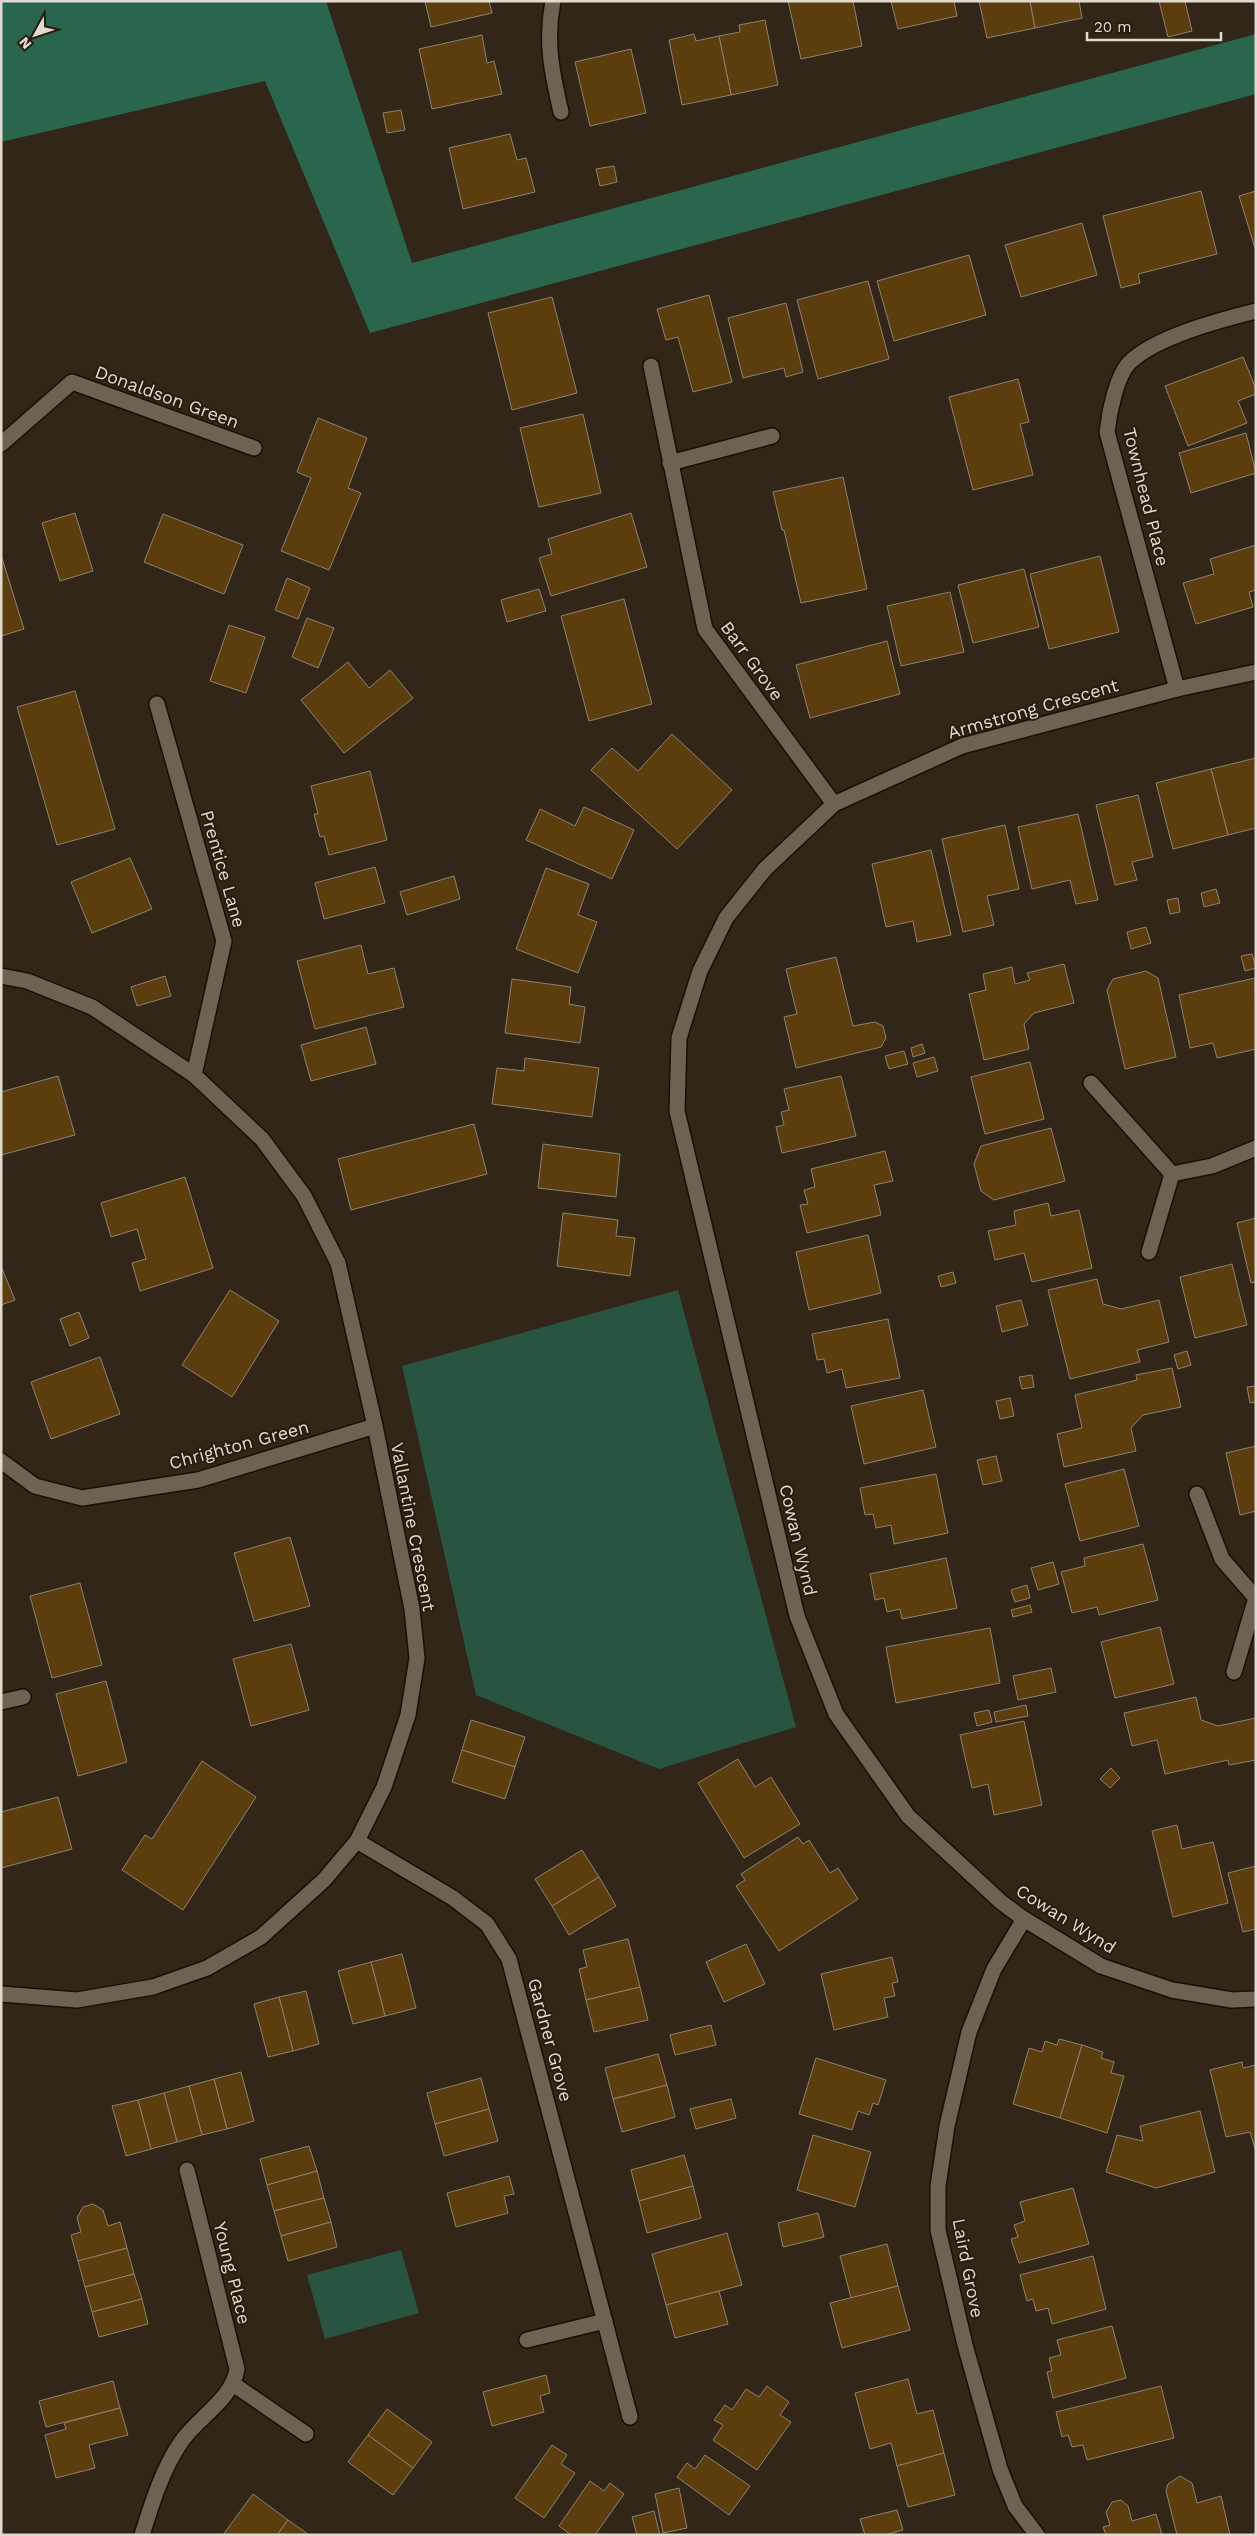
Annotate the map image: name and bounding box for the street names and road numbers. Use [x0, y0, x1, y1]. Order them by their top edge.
street label: Donaldson Green [92, 361, 242, 432]
street label: Townhead Place [1119, 426, 1174, 568]
street label: Barr Grove [717, 617, 788, 704]
street label: Armstrong Crescent [945, 674, 1121, 743]
street label: Prentice Lane [197, 808, 250, 930]
street label: Chrighton Green [167, 1416, 311, 1473]
street label: Vallantine Crescent [387, 1441, 440, 1613]
street label: Cowan Wynd [775, 1482, 822, 1598]
street label: Cowan Wynd [1012, 1880, 1120, 1958]
street label: Gardner Grove [524, 1976, 577, 2104]
street label: Laird Grove [949, 2216, 988, 2319]
street label: Young Place [210, 2219, 255, 2326]

